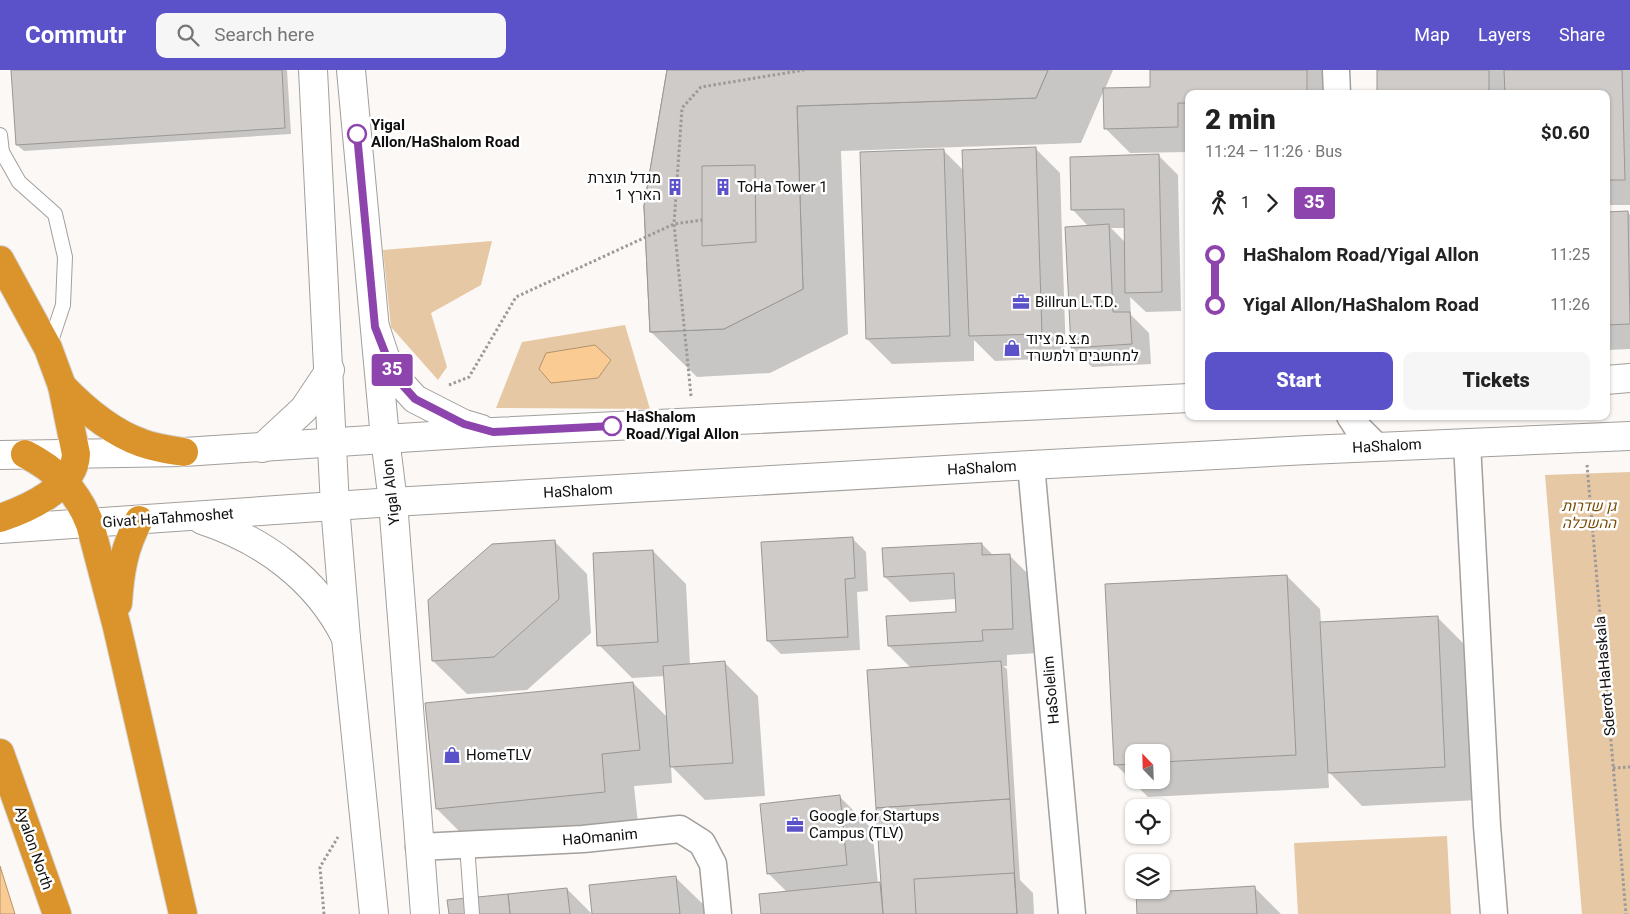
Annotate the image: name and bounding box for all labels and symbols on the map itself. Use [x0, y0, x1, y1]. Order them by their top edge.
place label: Yigal Allon/HaShalom Road [371, 114, 520, 153]
marker: Yigal Allon/HaShalom Road [347, 124, 367, 144]
place label: מגדל תוצרת הארץ 1 [588, 167, 661, 206]
place label: ToHa Tower 1 [737, 176, 828, 198]
building icon: מגדל תוצרת הארץ 1 [665, 177, 685, 197]
building icon: ToHa Tower 1 [713, 177, 733, 197]
place label: Billrun L.T.D. [1035, 291, 1118, 313]
office icon: Billrun L.T.D. [1011, 292, 1031, 312]
place label: מ.צ.מ ציוד למחשבים ולמשרד [1026, 328, 1139, 367]
shop icon: מ.צ.מ ציוד למחשבים ולמשרד [1002, 338, 1022, 358]
line badge: 35 [370, 354, 414, 386]
place label: HaShalom Road/Yigal Allon [626, 406, 739, 445]
marker: HaShalom Road/Yigal Allon [602, 416, 622, 436]
street label: HaShalom [1352, 433, 1422, 459]
street label: HaShalom [947, 455, 1017, 481]
street label: Yigal Alon [377, 458, 405, 526]
street label: HaShalom [543, 478, 613, 504]
park label: גן שדרות ההשכלה [1562, 495, 1618, 534]
street label: Givat HaTahmoshet [102, 502, 234, 534]
street label: Sderot HaHaskala [1589, 615, 1621, 737]
street label: HaSolelim [1037, 655, 1065, 725]
place label: HomeTLV [466, 744, 532, 766]
north arrow [1125, 744, 1170, 789]
shop icon: HomeTLV [442, 745, 462, 765]
street label: Ayalon North [9, 803, 59, 893]
place label: Google for Startups Campus (TLV) [809, 805, 940, 844]
office icon: Google for Startups Campus (TLV) [785, 815, 805, 835]
street label: HaOmanim [561, 823, 639, 851]

